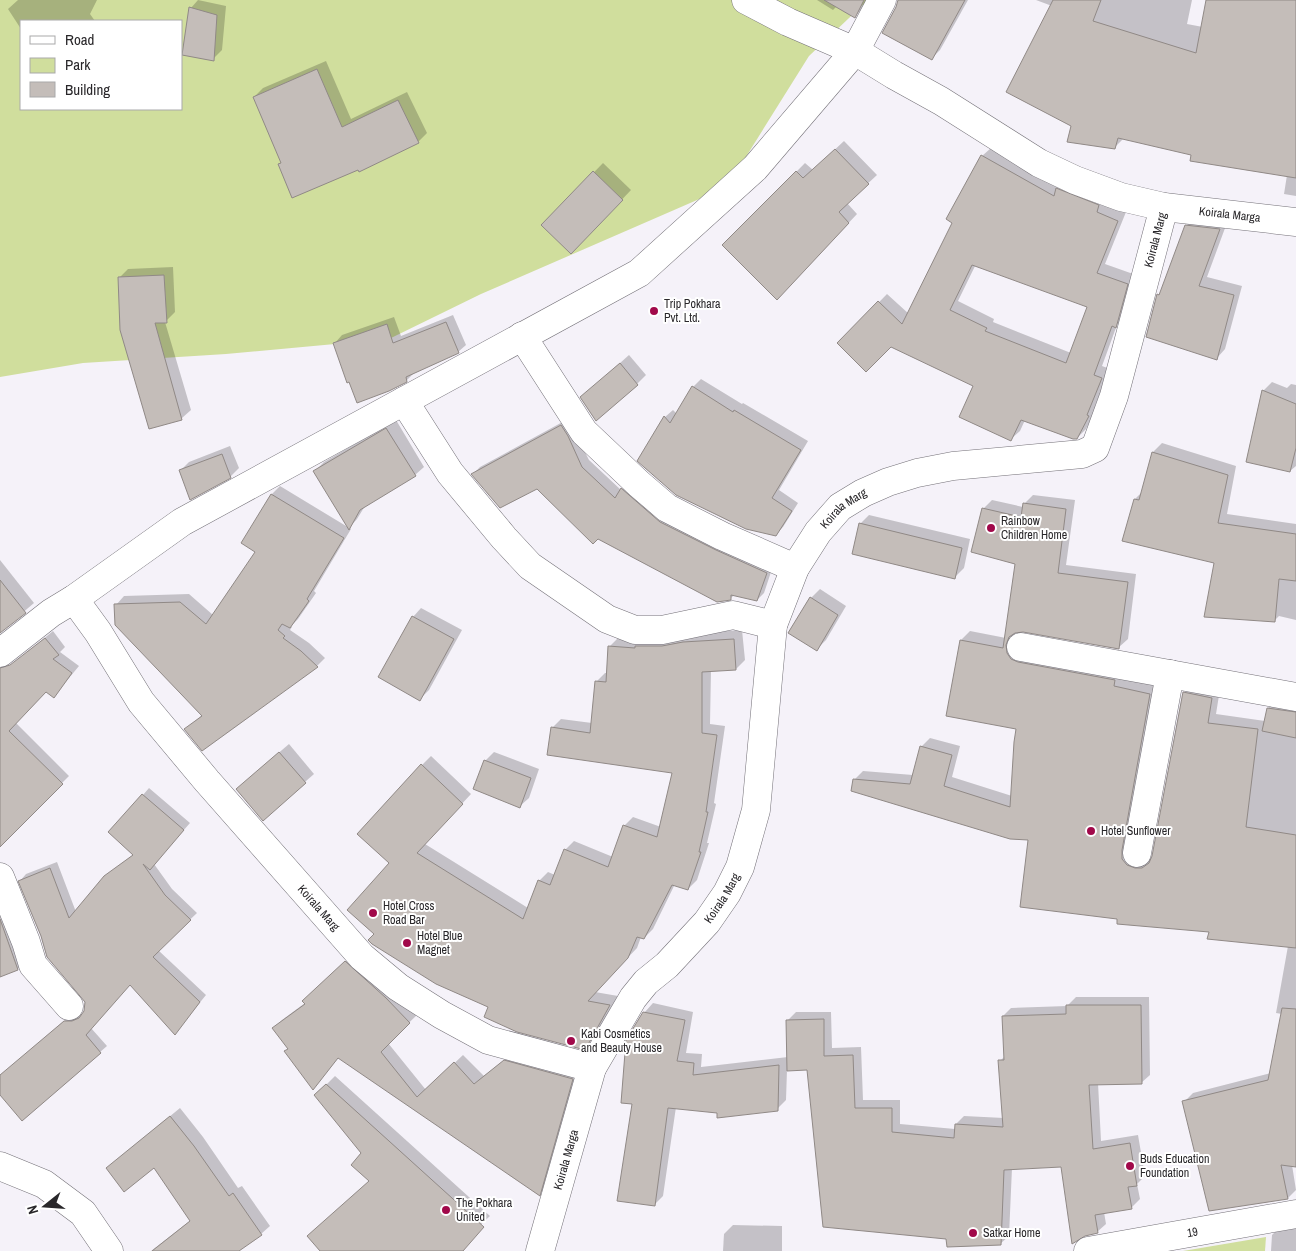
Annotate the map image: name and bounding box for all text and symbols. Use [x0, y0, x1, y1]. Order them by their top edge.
legend [20, 20, 182, 110]
text: Road [65, 29, 94, 50]
text: Park [65, 54, 91, 75]
text: Building [65, 79, 110, 100]
street label: Koirala Marga [1198, 203, 1262, 226]
street label: Koirala Marg [1140, 210, 1170, 269]
place label: Trip Pokhara Pvt. Ltd. [664, 296, 721, 326]
marker: Trip Pokhara Pvt. Ltd. [648, 305, 660, 317]
street label: Koirala Marg [817, 484, 870, 532]
place label: Rainbow Children Home [1001, 513, 1067, 543]
marker: Rainbow Children Home [985, 522, 997, 534]
place label: Hotel Sunflower [1101, 823, 1171, 839]
marker: Hotel Sunflower [1085, 825, 1097, 837]
street label: Koirala Marg [700, 870, 744, 927]
street label: Koirala Marg [294, 881, 344, 935]
place label: Hotel Cross Road Bar [383, 898, 434, 928]
marker: Hotel Cross Road Bar [367, 907, 379, 919]
place label: Hotel Blue Magnet [417, 928, 462, 958]
marker: Hotel Blue Magnet [401, 937, 413, 949]
place label: Kabi Cosmetics and Beauty House [581, 1026, 662, 1056]
marker: Kabi Cosmetics and Beauty House [565, 1035, 577, 1047]
street label: Koirala Marga [550, 1127, 582, 1192]
place label: Buds Education Foundation [1140, 1151, 1209, 1181]
marker: Buds Education Foundation [1124, 1160, 1136, 1172]
north arrow [20, 1181, 70, 1231]
place label: The Pokhara United [456, 1195, 513, 1225]
text: N [23, 1203, 42, 1216]
marker: The Pokhara United [440, 1204, 452, 1216]
street label: 19 [1186, 1224, 1199, 1241]
place label: Satkar Home [983, 1225, 1040, 1241]
marker: Satkar Home [967, 1227, 979, 1239]

